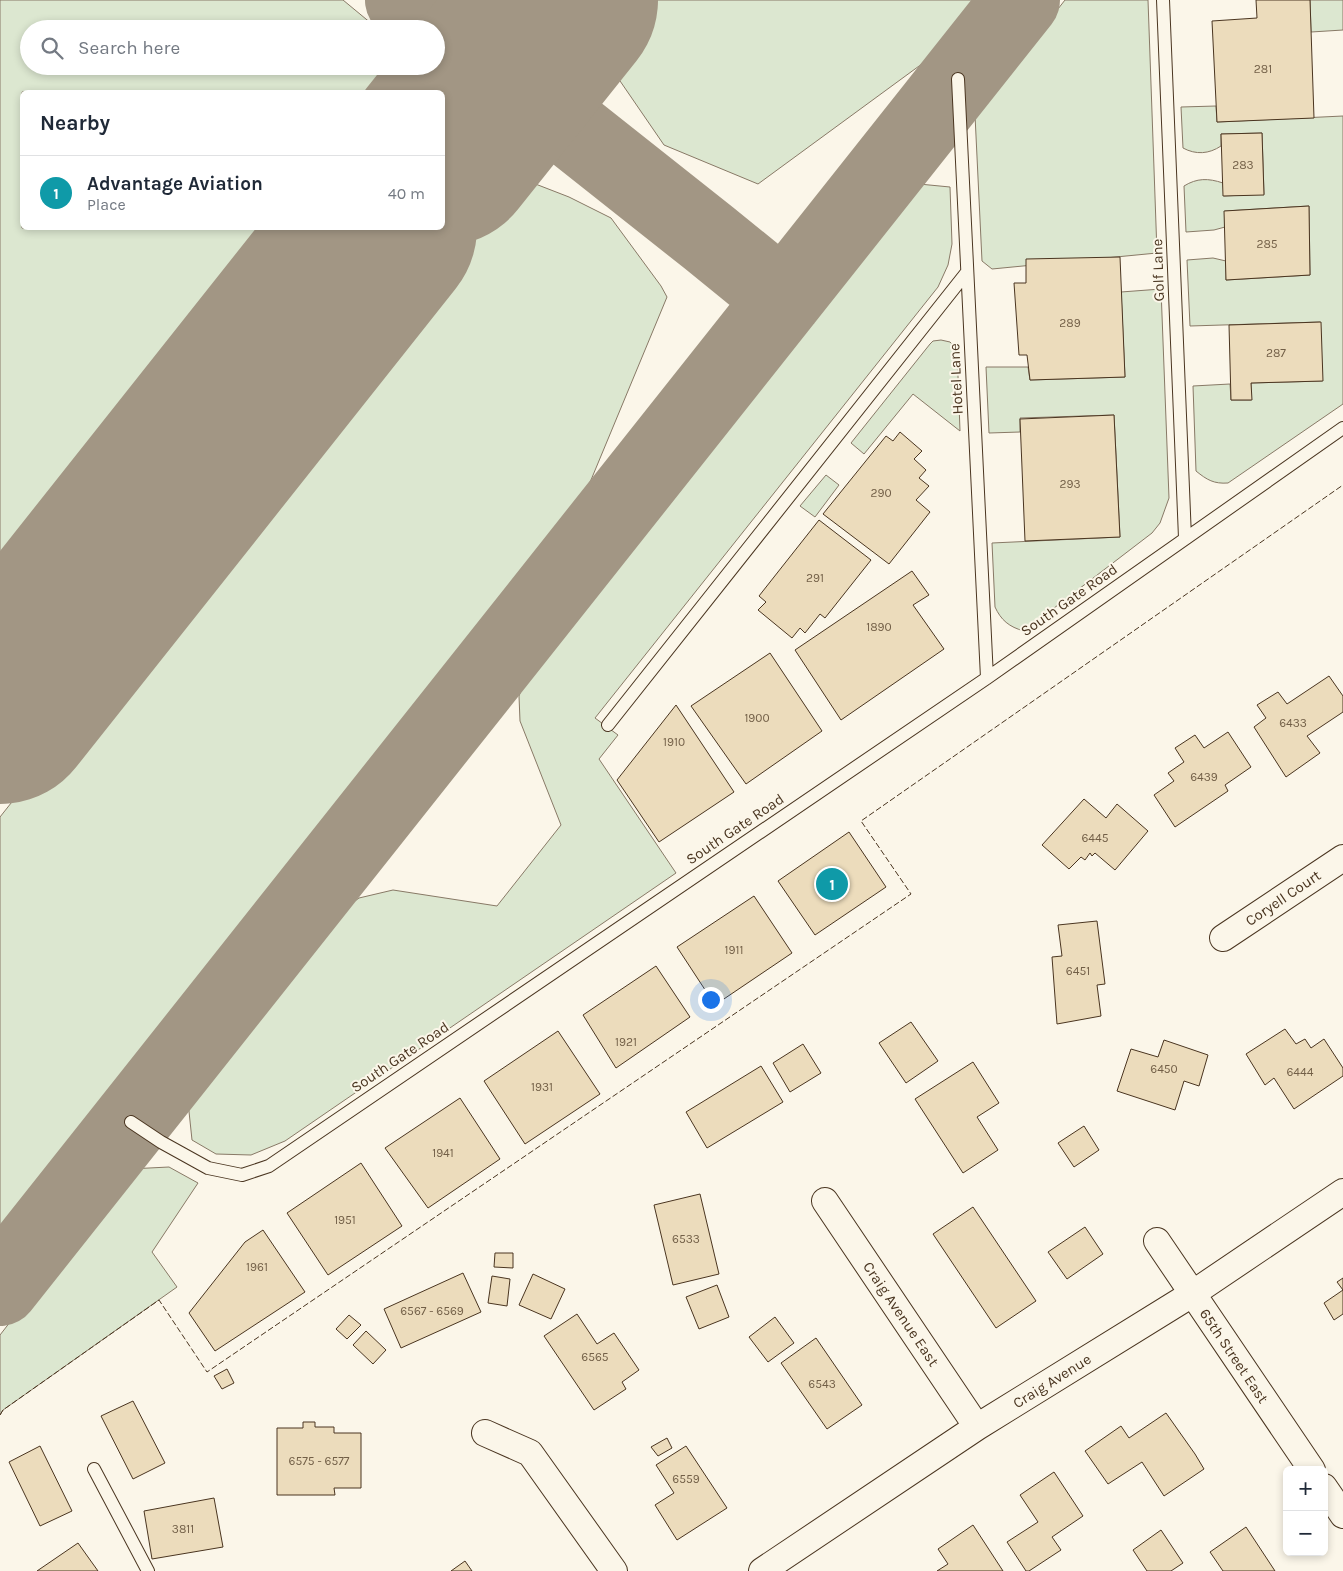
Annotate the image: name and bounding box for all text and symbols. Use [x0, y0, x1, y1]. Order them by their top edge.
search box [20, 20, 445, 75]
icon: search [38, 34, 66, 62]
text: Search here [78, 37, 180, 59]
house number: 281 [1254, 62, 1272, 76]
text: Nearby [40, 111, 110, 135]
house number: 283 [1232, 158, 1254, 172]
text: Advantage Aviation [87, 173, 263, 195]
text: 1 [53, 184, 59, 203]
text: 40 m [388, 184, 425, 203]
text: Place [87, 195, 126, 214]
house number: 285 [1256, 237, 1278, 251]
street label: Golf Lane [1148, 238, 1168, 302]
house number: 289 [1059, 316, 1081, 330]
street label: Hotel Lane [945, 343, 967, 415]
house number: 287 [1266, 346, 1286, 360]
house number: 293 [1059, 477, 1081, 491]
house number: 290 [870, 486, 892, 500]
street label: South Gate Road [1017, 560, 1121, 640]
house number: 291 [806, 571, 824, 585]
house number: 1890 [866, 620, 892, 634]
house number: 1900 [744, 711, 770, 725]
house number: 6433 [1279, 716, 1307, 730]
house number: 1910 [663, 735, 685, 749]
house number: 6439 [1190, 770, 1218, 784]
street label: South Gate Road [683, 790, 787, 868]
house number: 6445 [1081, 831, 1109, 845]
pin: 1 [816, 865, 848, 903]
street label: Coryell Court [1242, 866, 1324, 930]
house number: 1911 [725, 943, 743, 957]
house number: 6451 [1066, 964, 1090, 978]
your location [698, 987, 724, 1013]
street label: South Gate Road [348, 1018, 452, 1096]
house number: 1921 [615, 1035, 637, 1049]
house number: 6450 [1150, 1062, 1178, 1076]
house number: 6444 [1287, 1065, 1314, 1079]
house number: 1931 [531, 1080, 553, 1094]
house number: 1941 [432, 1146, 454, 1160]
house number: 1951 [334, 1213, 356, 1227]
house number: 6533 [672, 1232, 700, 1246]
street label: Craig Avenue East [859, 1258, 943, 1370]
house number: 1961 [246, 1260, 268, 1274]
house number: 6567 - 6569 [400, 1304, 464, 1318]
street label: 65th Street East [1196, 1305, 1272, 1407]
house number: 6565 [581, 1350, 609, 1364]
street label: Craig Avenue [1010, 1350, 1094, 1412]
house number: 6543 [808, 1377, 836, 1391]
house number: 6575 - 6577 [289, 1454, 350, 1468]
map controls [1283, 1466, 1328, 1556]
button: + [1283, 1466, 1328, 1511]
house number: 6559 [672, 1472, 700, 1486]
button: − [1283, 1511, 1328, 1556]
house number: 3811 [172, 1522, 194, 1536]

